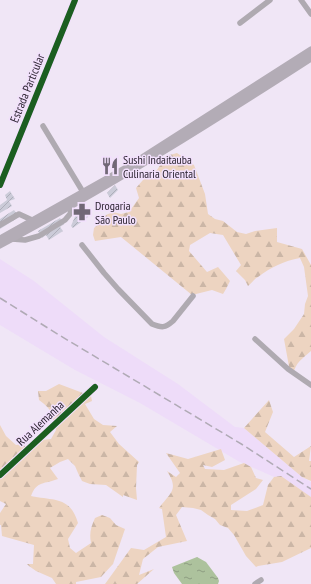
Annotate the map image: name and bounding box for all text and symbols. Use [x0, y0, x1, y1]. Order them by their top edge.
street label: Estrada Particular [6, 51, 48, 125]
place label: Sushi Indaitauba Culinaria Oriental [123, 152, 196, 181]
restaurant icon: Sushi Indaitauba Culinaria Oriental [100, 156, 120, 176]
place label: Drogaria São Paulo [95, 198, 136, 227]
pharmacy icon: Drogaria São Paulo [72, 202, 92, 222]
street label: Rua Alemanha [13, 397, 67, 449]

